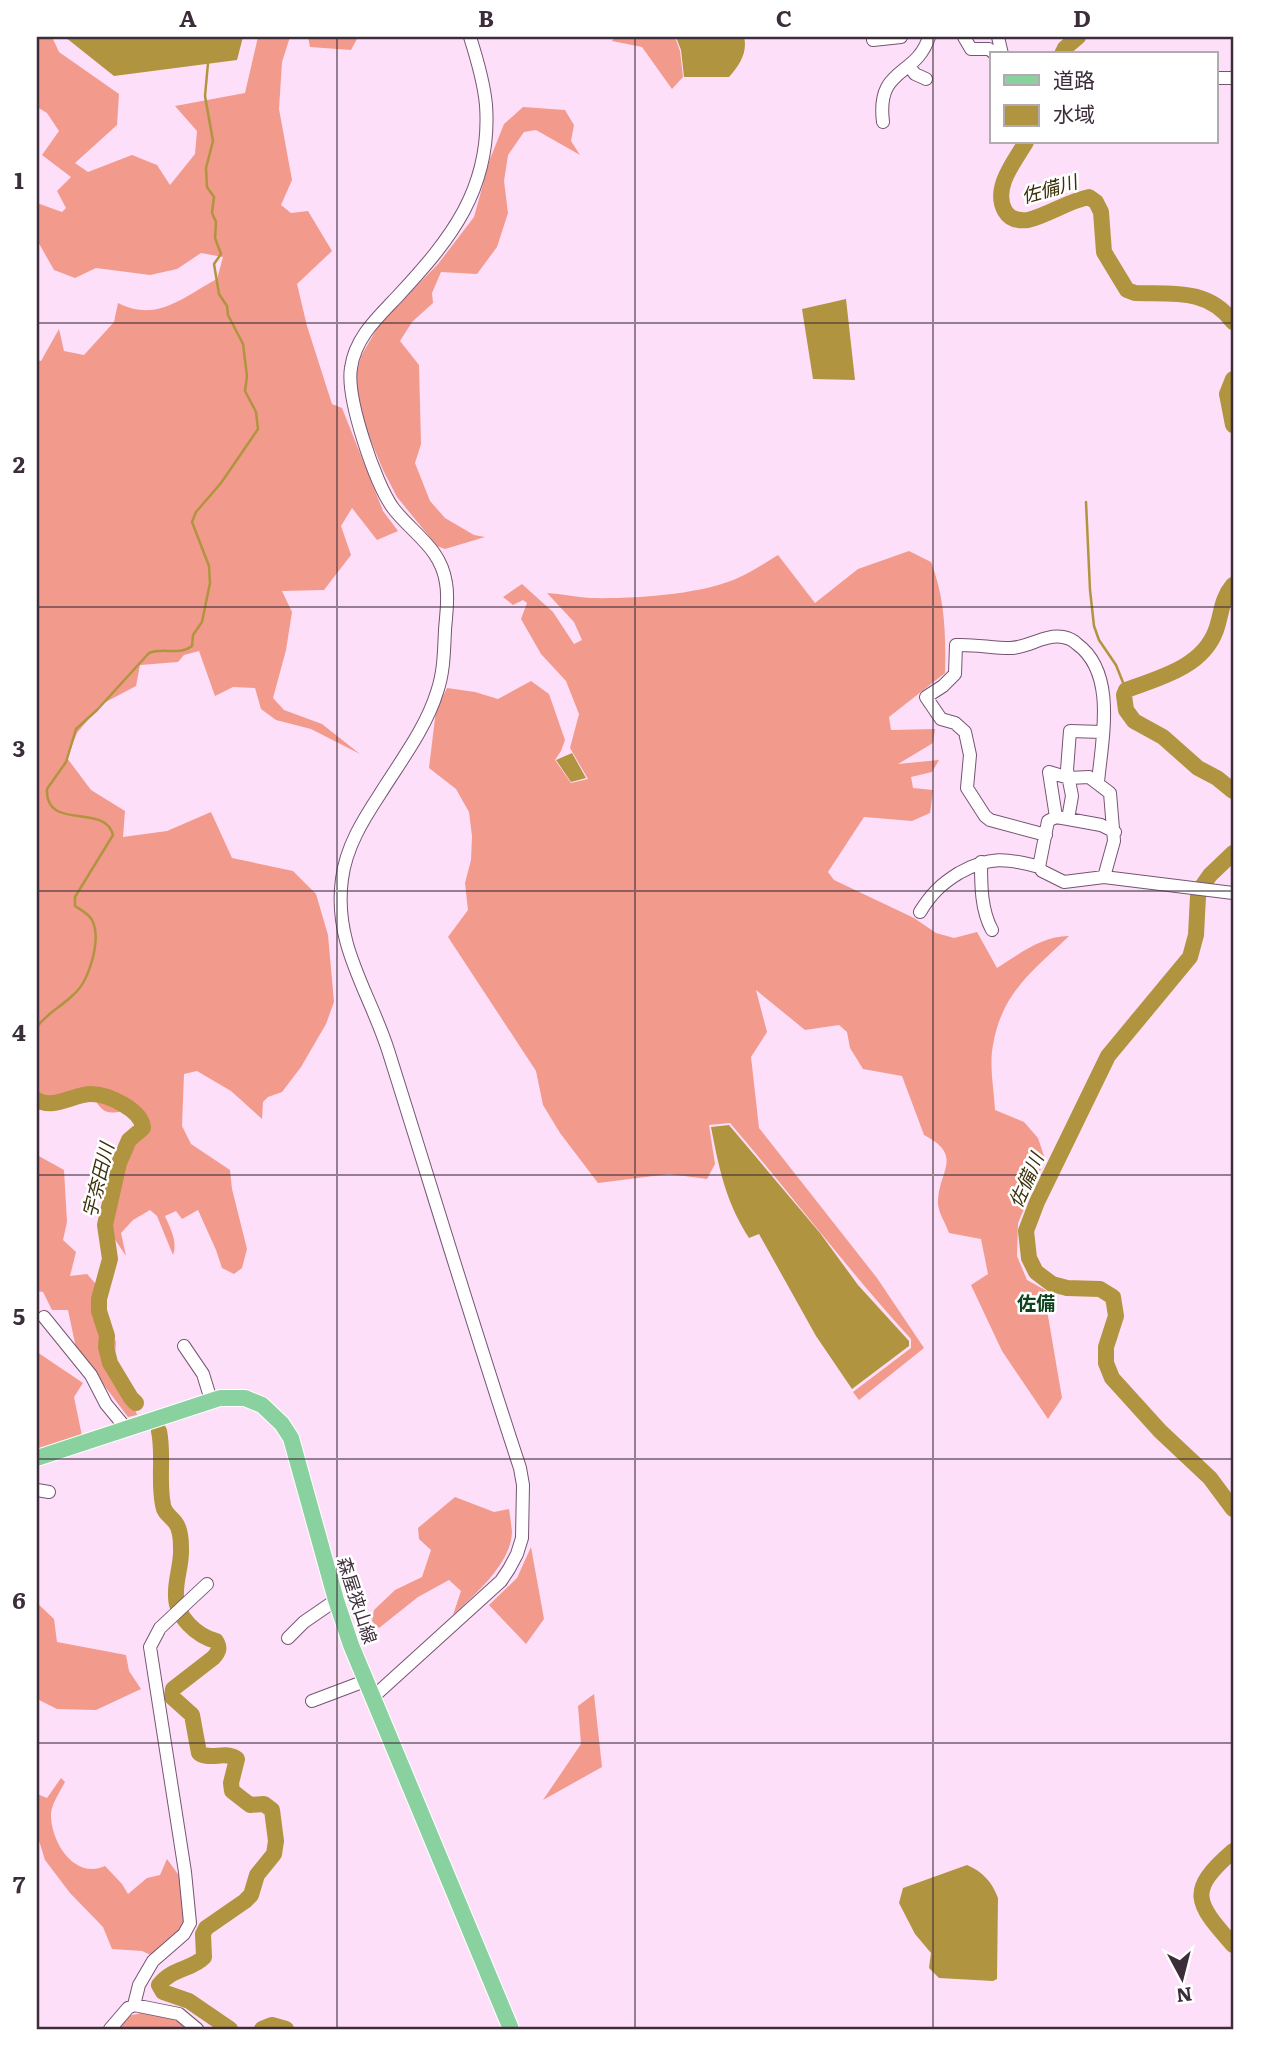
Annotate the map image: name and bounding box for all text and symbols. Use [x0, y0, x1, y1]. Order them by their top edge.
text: A [179, 0, 197, 34]
text: B [478, 0, 494, 34]
text: C [776, 0, 792, 34]
text: D [1073, 0, 1091, 34]
legend [990, 52, 1218, 144]
text: 道路 [1053, 63, 1095, 94]
text: 水域 [1053, 97, 1095, 128]
text: 1 [14, 162, 24, 196]
water label: 佐備川 [1018, 166, 1082, 209]
text: 2 [13, 446, 25, 480]
text: 3 [13, 730, 25, 764]
text: 4 [12, 1014, 26, 1048]
water label: 宇奈田川 [74, 1138, 120, 1220]
water label: 佐備川 [1001, 1146, 1050, 1212]
district label: 佐備 [1017, 1288, 1055, 1316]
text: 5 [13, 1298, 25, 1332]
street label: 森屋狭山線 [331, 1553, 385, 1647]
text: 6 [12, 1582, 26, 1616]
text: 7 [13, 1866, 26, 1900]
north arrow [1148, 1944, 1218, 2014]
text: N [1175, 1981, 1194, 2011]

